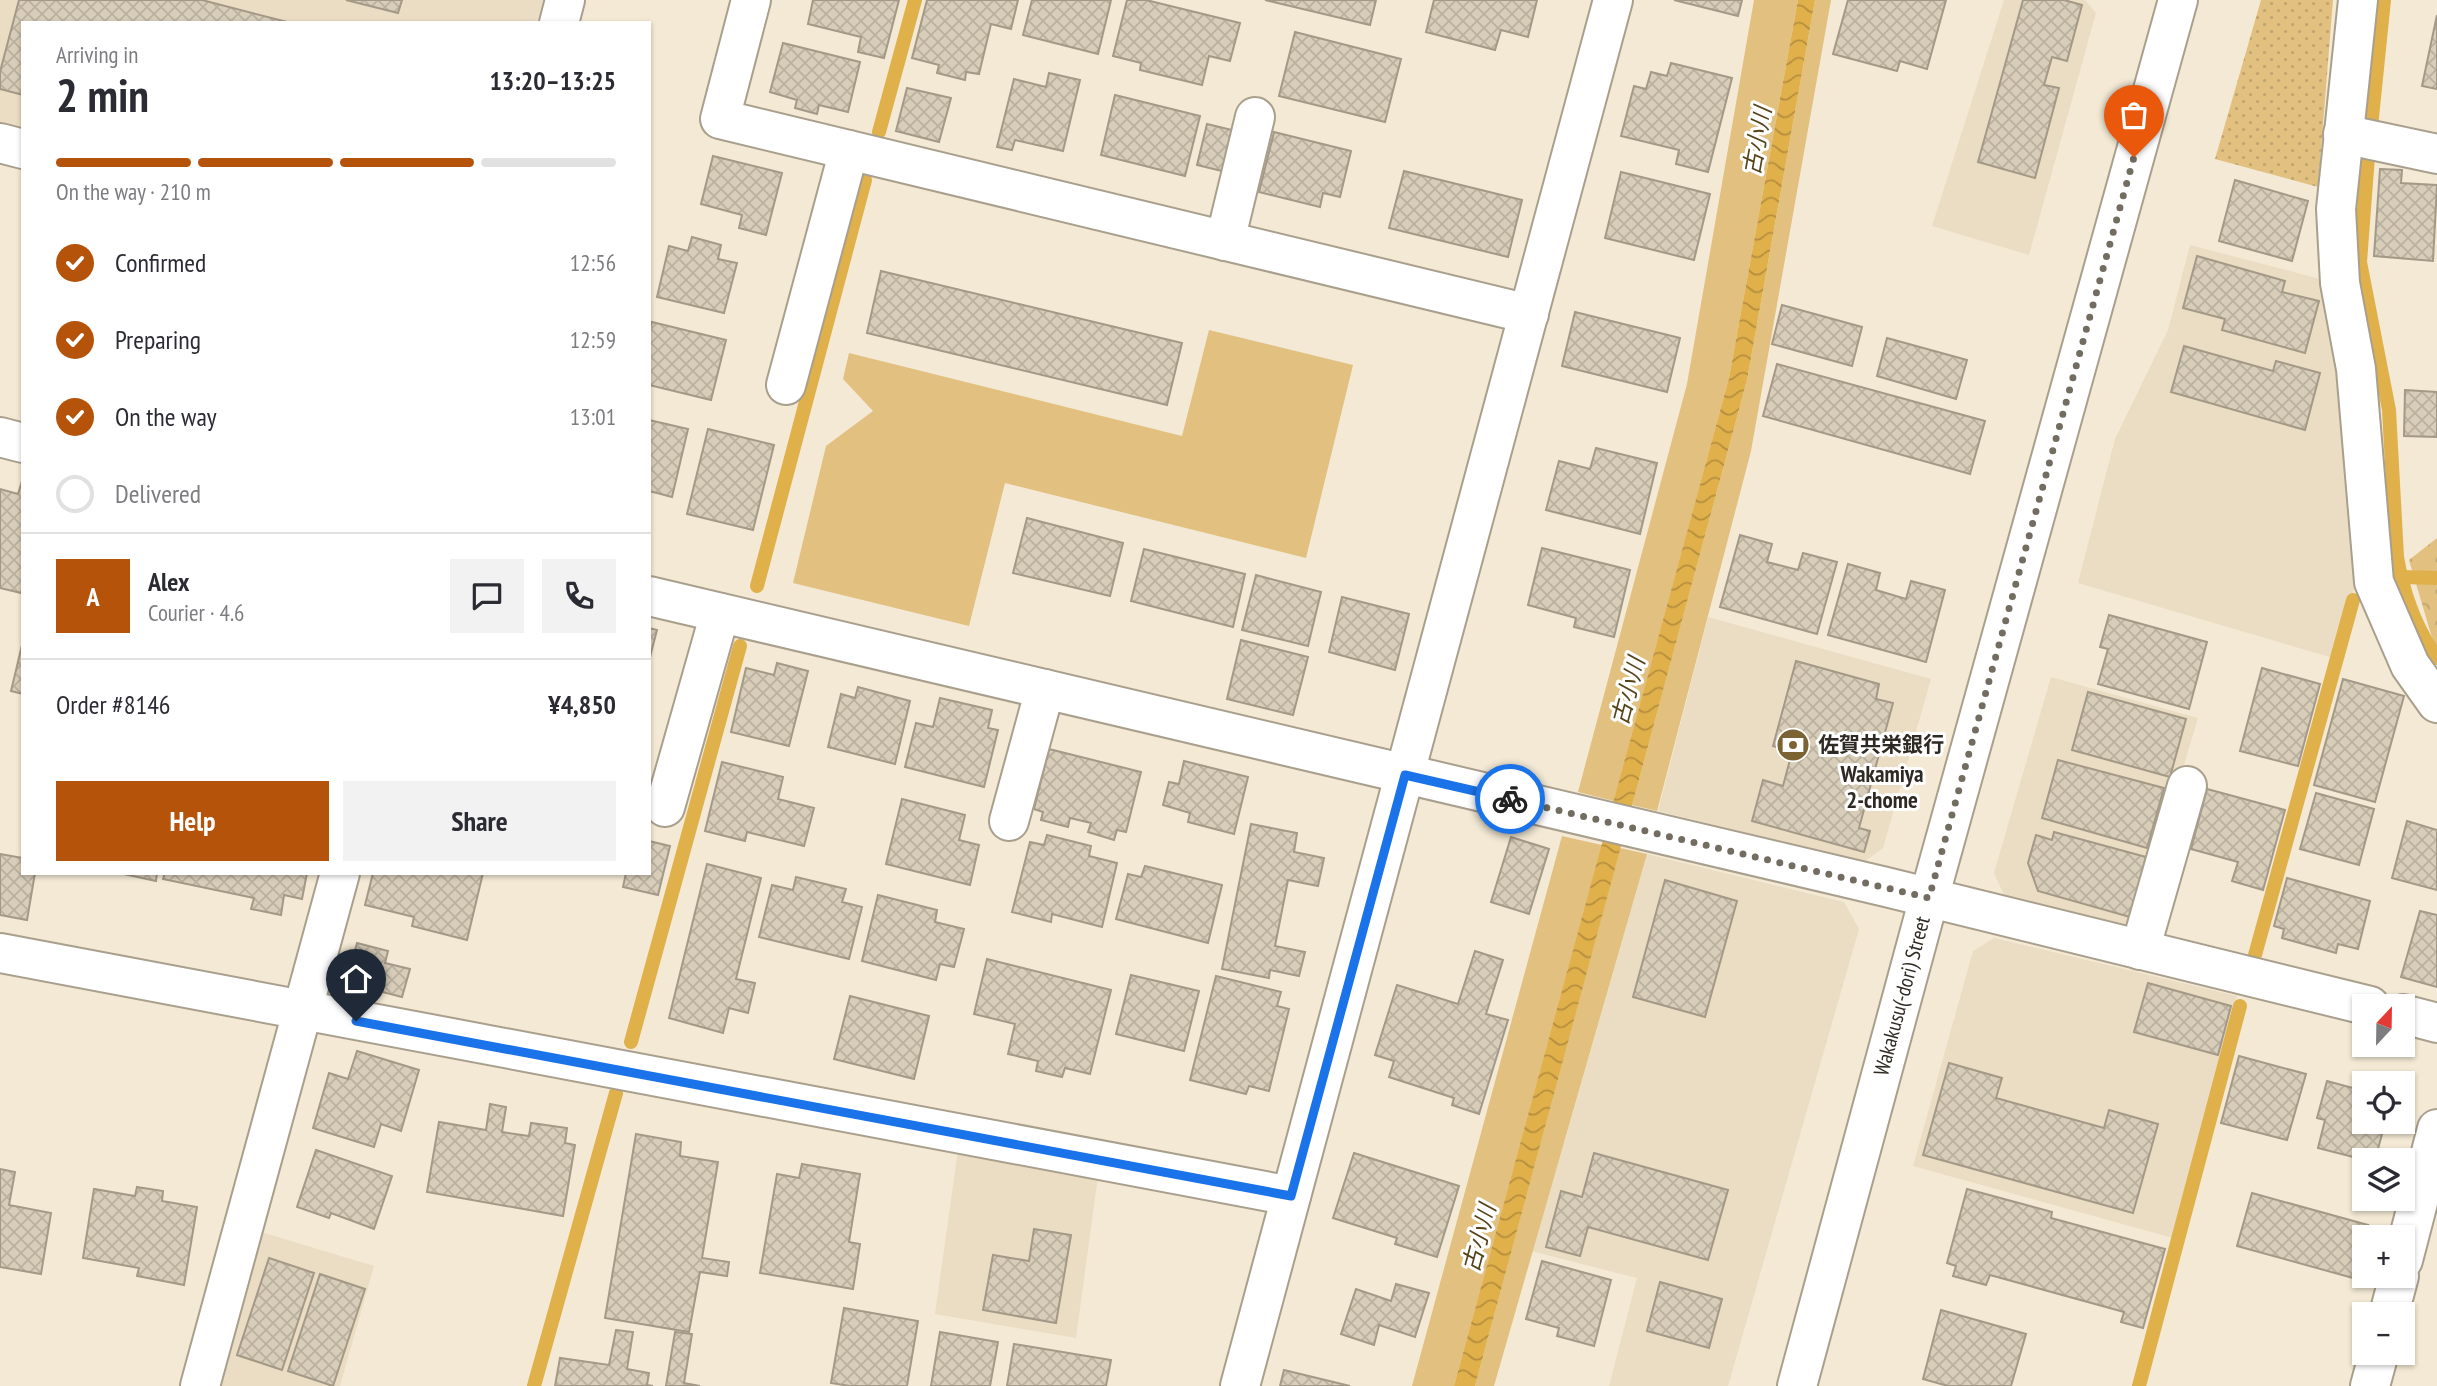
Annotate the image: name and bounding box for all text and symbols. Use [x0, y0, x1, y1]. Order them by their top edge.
text: Arriving in [56, 40, 138, 69]
text: 13:20–13:25 [489, 64, 616, 97]
text: 2 min [56, 65, 149, 125]
pin [2104, 85, 2164, 157]
icon: bag [2115, 96, 2153, 134]
water label: 古小川 [1736, 101, 1777, 177]
text: On the way · 210 m [56, 177, 211, 206]
icon: check [56, 244, 94, 282]
text: Confirmed [115, 246, 206, 279]
text: 12:56 [570, 248, 616, 277]
icon: check [56, 321, 94, 359]
text: Preparing [115, 323, 201, 356]
text: 12:59 [570, 325, 616, 354]
icon: check [56, 398, 94, 436]
text: On the way [115, 400, 217, 433]
text: 13:01 [570, 402, 616, 431]
text: Delivered [115, 477, 201, 510]
button: chat [450, 559, 524, 633]
button: phone [542, 559, 616, 633]
text: Alex [148, 565, 189, 598]
text: A [86, 580, 100, 613]
text: Courier · 4.6 [148, 598, 244, 627]
water label: 古小川 [1605, 651, 1651, 728]
text: Order #8146 [56, 688, 171, 721]
text: ¥4,850 [548, 688, 616, 721]
bank icon: 佐賀共栄銀行 [1774, 726, 1812, 764]
place label: 佐賀共栄銀行 [1818, 731, 1944, 758]
district label: Wakamiya 2-chome [1839, 759, 1924, 814]
courier [1475, 764, 1545, 834]
icon: bike [1491, 780, 1529, 818]
button: Help [56, 781, 329, 861]
button: Share [343, 781, 616, 861]
street label: Wakakusu(-dori) Street [1867, 913, 1936, 1079]
pin [326, 949, 386, 1021]
icon: home [337, 960, 375, 998]
north arrow [2352, 994, 2415, 1057]
map controls [2352, 994, 2415, 1365]
button: locate [2352, 1071, 2415, 1134]
button: layers [2352, 1148, 2415, 1211]
water label: 古小川 [1456, 1198, 1502, 1275]
button: + [2352, 1225, 2415, 1288]
button: − [2352, 1302, 2415, 1365]

